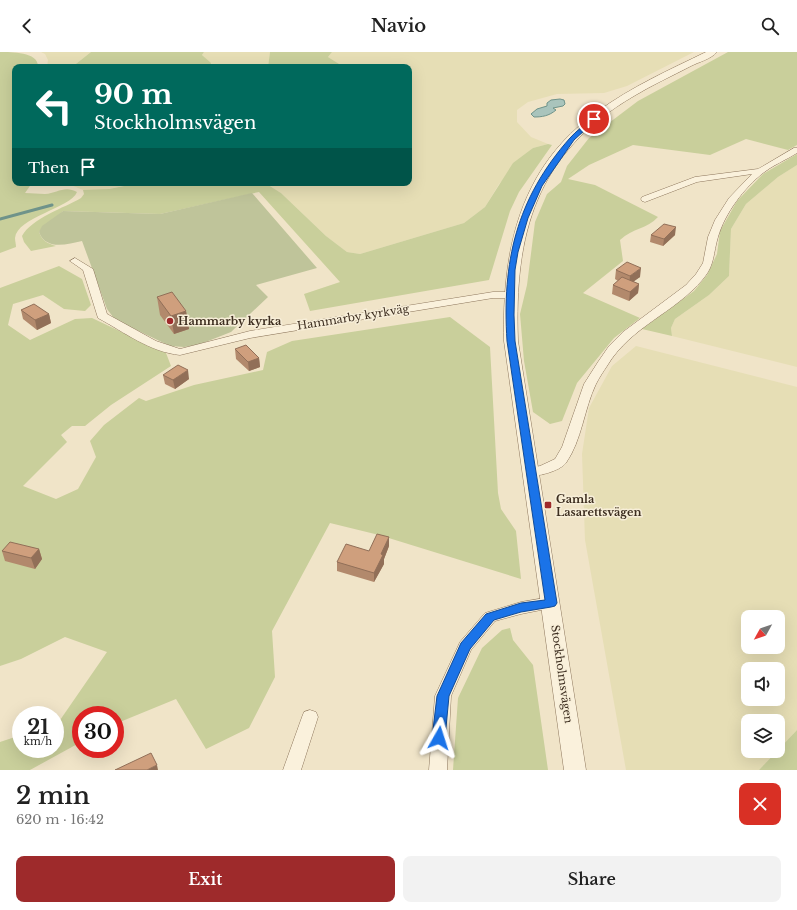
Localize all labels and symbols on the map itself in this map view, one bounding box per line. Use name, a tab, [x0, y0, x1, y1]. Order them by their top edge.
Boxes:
pin	[577, 102, 611, 136]
street label: Hammarby kyrkväg	[296, 301, 410, 333]
place label: Hammarby kyrka	[178, 314, 282, 328]
marker: Hammarby kyrka	[165, 316, 175, 326]
place label: Gamla Lasarettsvägen	[556, 492, 641, 519]
marker: Gamla Lasarettsvägen	[543, 500, 553, 510]
north arrow	[741, 610, 785, 654]
street label: Stockholmsvägen	[548, 624, 576, 725]
speed limit sign: 30	[72, 706, 124, 758]
position arrow	[418, 717, 460, 759]

